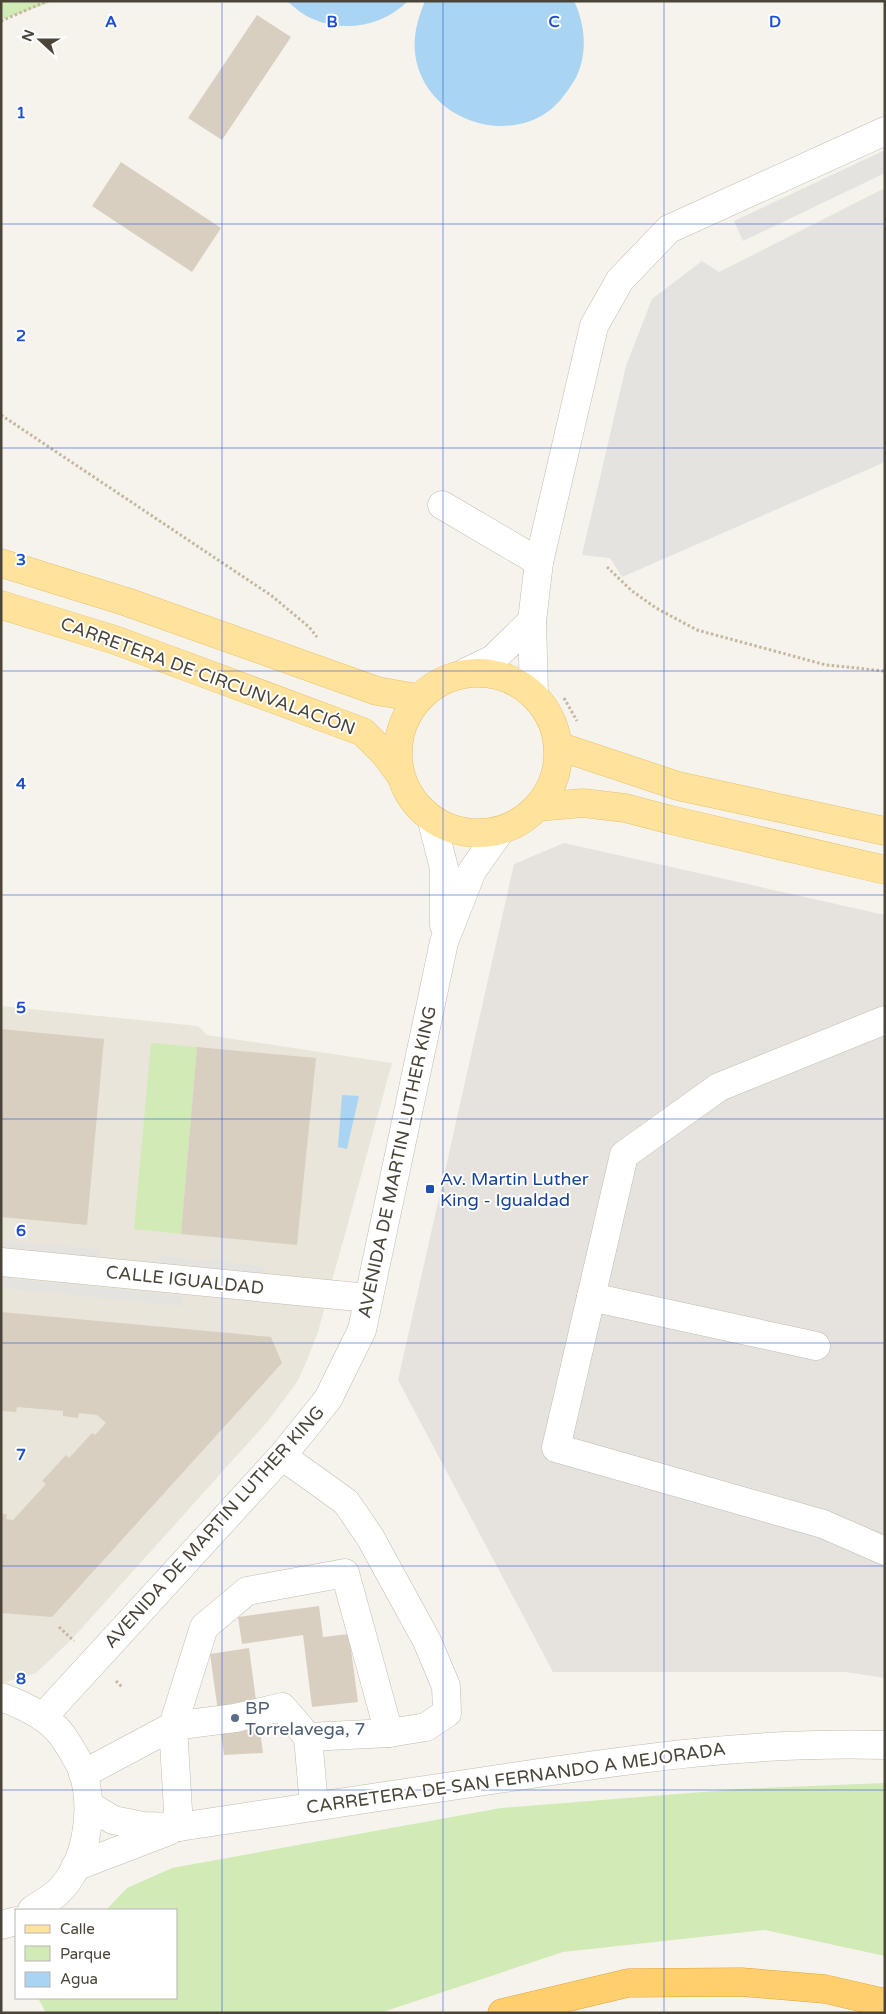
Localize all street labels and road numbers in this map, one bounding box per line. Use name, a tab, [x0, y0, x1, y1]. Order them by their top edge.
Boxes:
street label: CARRETERA DE CIRCUNVALACIÓN	[58, 612, 358, 740]
street label: AVENIDA DE MARTIN LUTHER KING	[353, 1004, 441, 1320]
street label: CALLE IGUALDAD	[105, 1261, 265, 1299]
street label: AVENIDA DE MARTIN LUTHER KING	[99, 1401, 329, 1653]
street label: CARRETERA DE SAN FERNANDO A MEJORADA	[305, 1738, 727, 1818]

